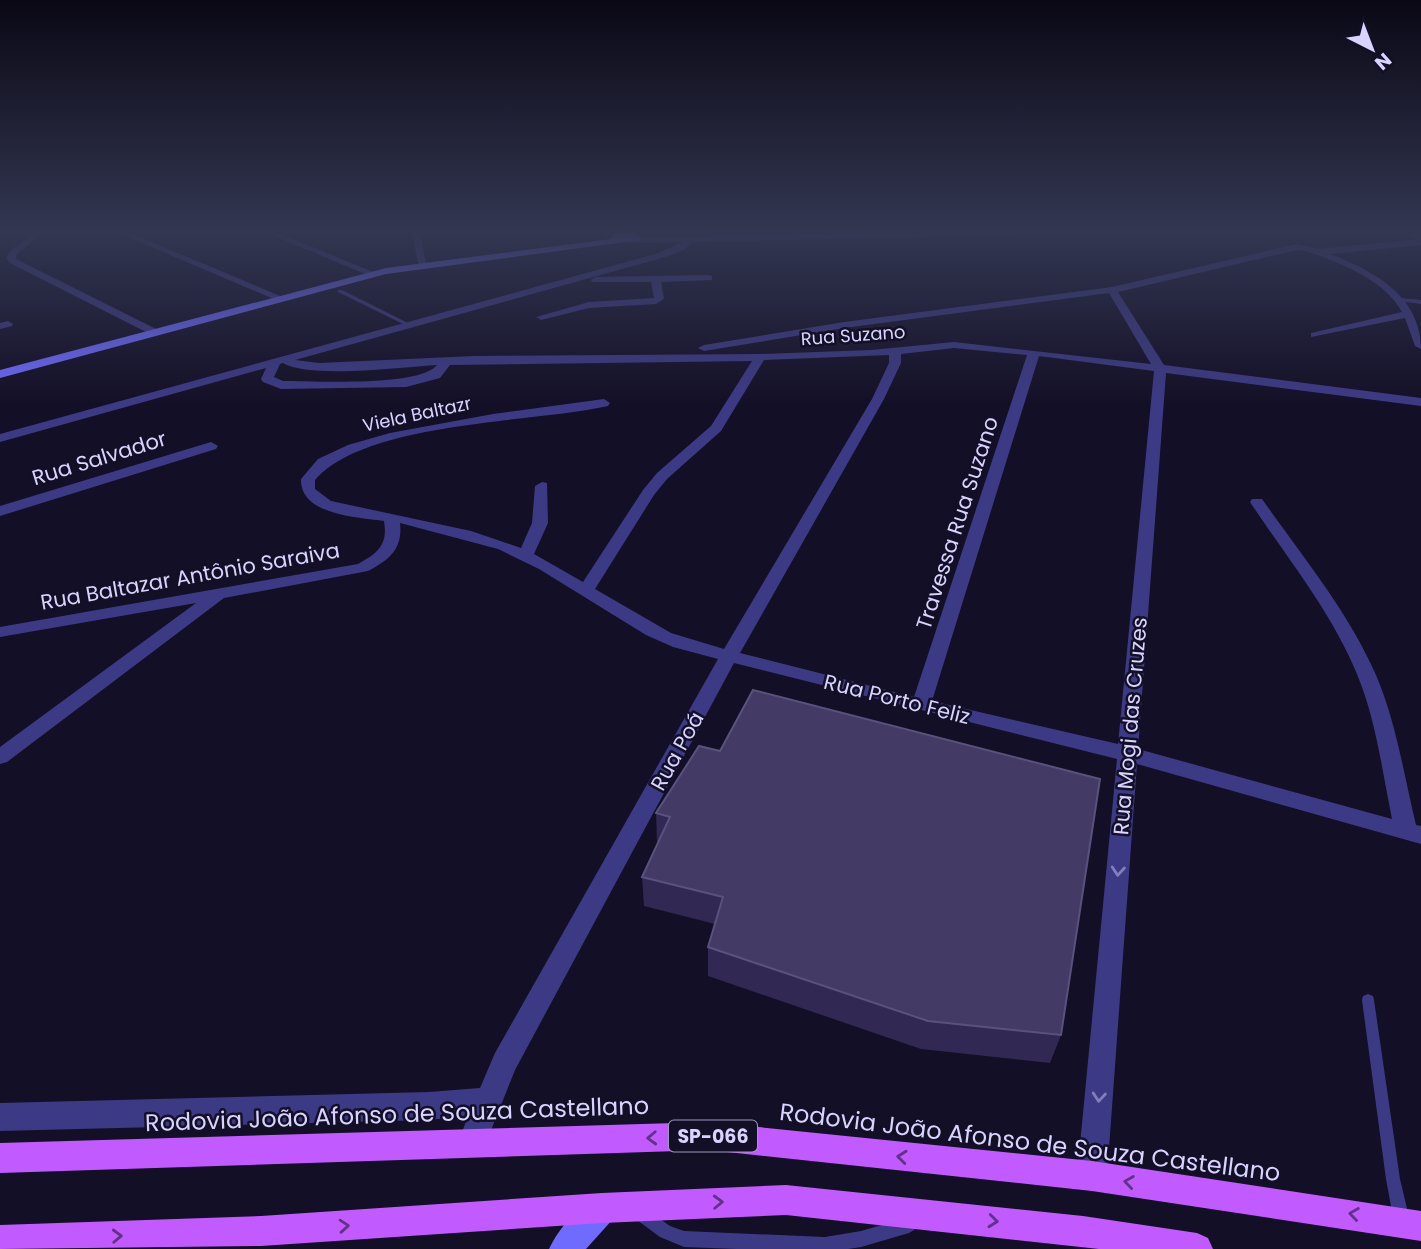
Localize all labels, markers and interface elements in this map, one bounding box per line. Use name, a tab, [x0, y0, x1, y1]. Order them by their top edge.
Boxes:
north arrow	[1337, 14, 1407, 84]
text: N	[1369, 46, 1397, 76]
street label: Rua Suzano	[800, 319, 906, 351]
street label: Viela Baltazr	[360, 390, 474, 438]
street label: Travessa Rua Suzano	[909, 413, 1005, 633]
street label: Rua Salvador	[28, 424, 170, 492]
street label: Rua Baltazar Antônio Saraiva	[38, 535, 342, 617]
street label: Rua Mogi das Cruzes	[1106, 616, 1154, 836]
street label: Rua Porto Feliz	[821, 667, 973, 731]
street label: Rua Poá	[644, 706, 710, 796]
one-way arrow	[1111, 865, 1126, 876]
street label: Rodovia João Afonso de Souza Castellano	[144, 1089, 650, 1139]
one-way arrow	[1092, 1092, 1107, 1103]
street label: Rodovia João Afonso de Souza Castellano	[778, 1095, 1282, 1189]
road number: SP-066	[669, 1120, 757, 1152]
one-way arrow	[646, 1130, 657, 1145]
one-way arrow	[897, 1150, 908, 1165]
one-way arrow	[1123, 1174, 1134, 1189]
one-way arrow	[713, 1195, 724, 1210]
one-way arrow	[1348, 1207, 1360, 1222]
one-way arrow	[988, 1213, 999, 1228]
one-way arrow	[339, 1219, 350, 1234]
one-way arrow	[112, 1228, 123, 1244]

